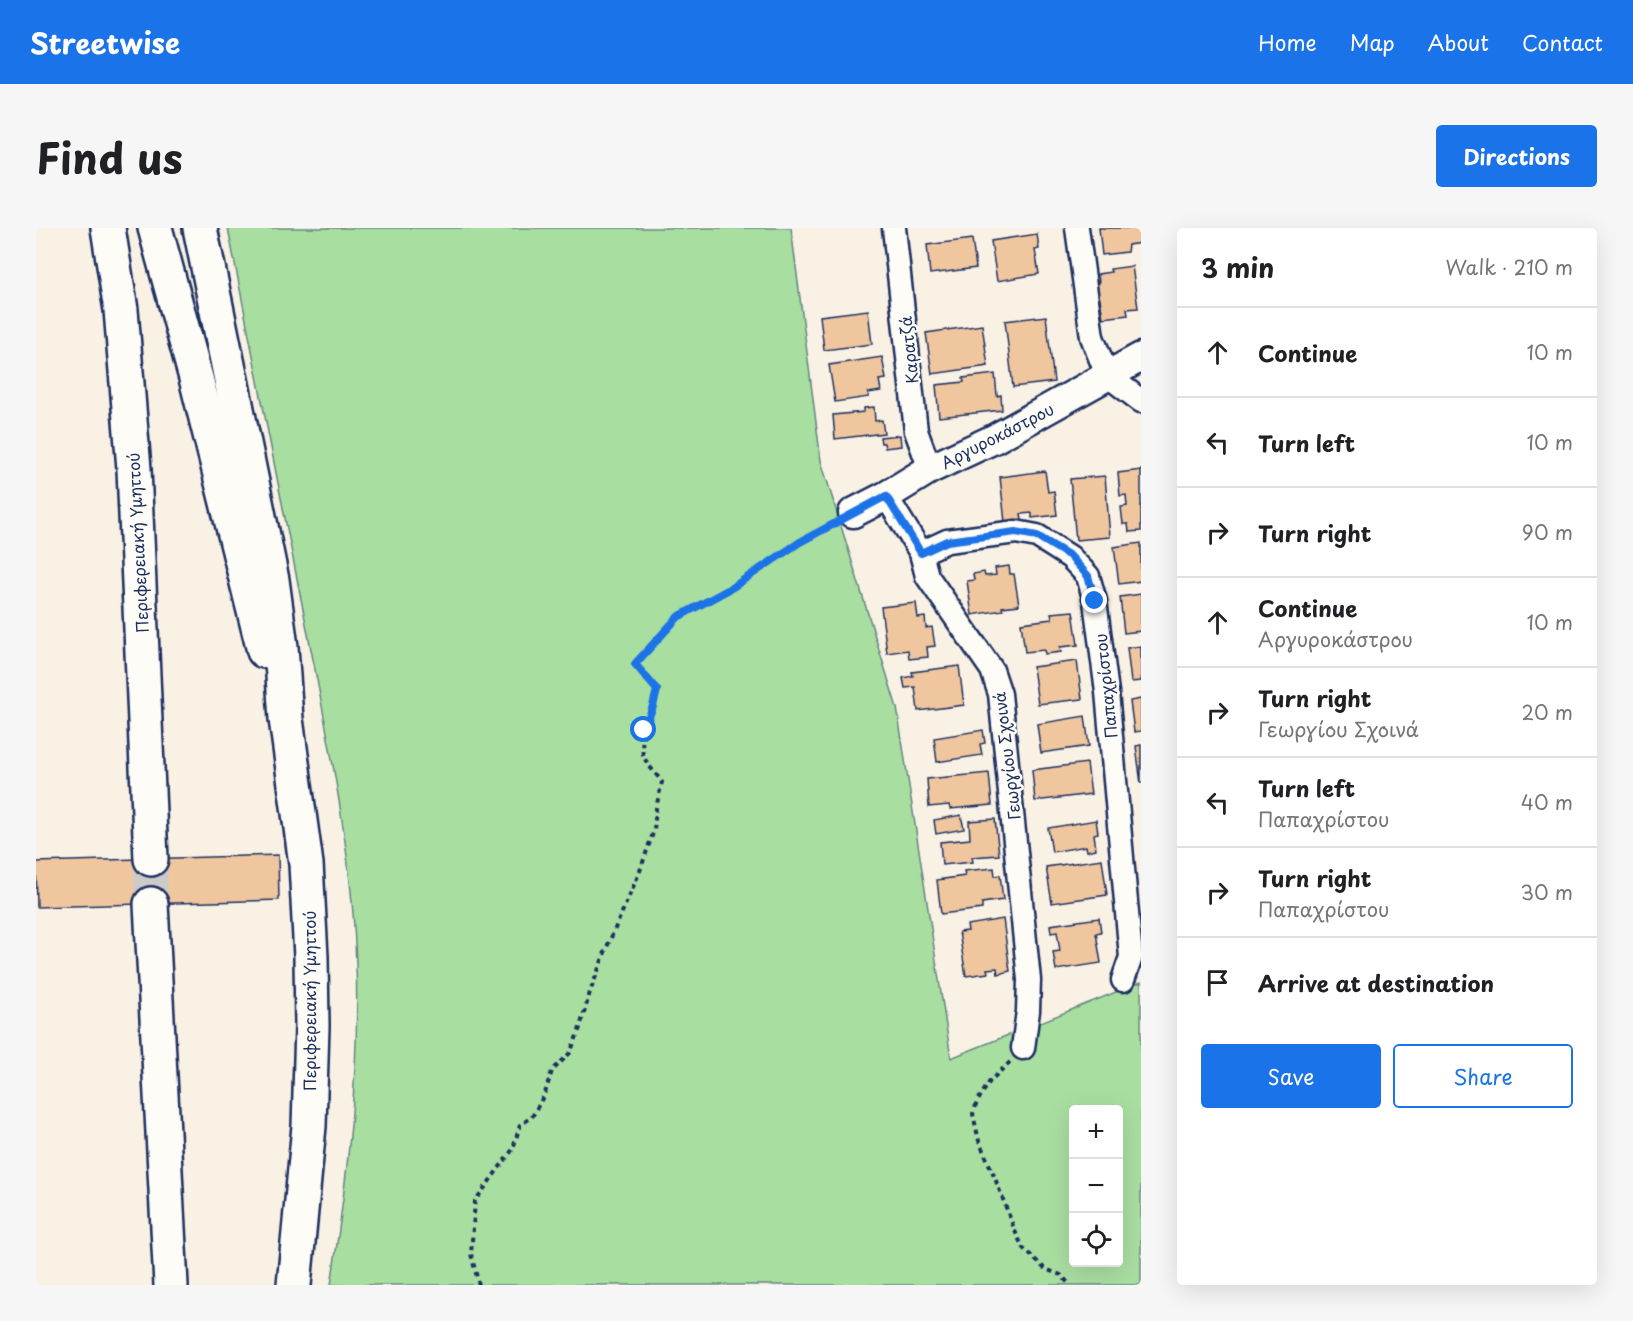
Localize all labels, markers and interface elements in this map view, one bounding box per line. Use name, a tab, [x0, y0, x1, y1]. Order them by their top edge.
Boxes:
text: Streetwise	[30, 21, 180, 64]
text: Home	[1258, 26, 1317, 58]
text: Map	[1350, 26, 1395, 58]
text: About	[1428, 26, 1489, 58]
text: Contact	[1522, 26, 1603, 58]
text: Find us	[36, 125, 183, 188]
button: Directions	[1436, 125, 1597, 187]
text: 3 min	[1201, 248, 1274, 287]
text: Walk · 210 m	[1446, 252, 1573, 282]
street label: Καρατζά	[892, 314, 923, 385]
icon: ahead	[1201, 336, 1234, 369]
text: Continue	[1258, 336, 1357, 369]
text: 10 m	[1526, 337, 1573, 367]
street label: Αργυροκάστρου	[936, 396, 1058, 474]
icon: left	[1201, 426, 1234, 459]
text: Turn left	[1258, 426, 1355, 459]
text: 10 m	[1526, 427, 1573, 457]
street label: Περιφερειακή Υμηττού	[120, 452, 154, 634]
icon: right	[1201, 516, 1234, 549]
text: Turn right	[1258, 516, 1371, 549]
text: 90 m	[1522, 517, 1573, 547]
route end	[1081, 587, 1107, 613]
text: Continue	[1258, 591, 1357, 624]
icon: ahead	[1201, 606, 1234, 639]
text: 10 m	[1526, 607, 1573, 637]
text: Αργυροκάστρου	[1258, 624, 1413, 654]
street label: Παπαχρίστου	[1088, 632, 1122, 740]
text: Turn right	[1258, 681, 1371, 714]
street label: Γεωργίου Σχοινά	[986, 690, 1026, 821]
icon: right	[1201, 696, 1234, 729]
text: 20 m	[1521, 697, 1573, 727]
text: Γεωργίου Σχοινά	[1258, 714, 1419, 744]
route start	[630, 716, 656, 742]
text: Turn left	[1258, 771, 1355, 804]
icon: left	[1201, 786, 1234, 819]
text: 40 m	[1521, 787, 1573, 817]
text: Παπαχρίστου	[1258, 804, 1389, 834]
text: Turn right	[1258, 861, 1371, 894]
icon: right	[1201, 876, 1234, 909]
text: 30 m	[1520, 877, 1573, 907]
text: Παπαχρίστου	[1258, 894, 1389, 924]
street label: Περιφερειακή Υμηττού	[297, 911, 321, 1091]
icon: arrive	[1201, 966, 1234, 999]
text: Arrive at destination	[1258, 966, 1494, 999]
button: Save	[1201, 1044, 1381, 1108]
button: Share	[1393, 1044, 1573, 1108]
map controls	[1069, 1105, 1123, 1267]
button: +	[1069, 1105, 1123, 1159]
button: −	[1069, 1159, 1123, 1213]
button: locate	[1069, 1213, 1123, 1267]

